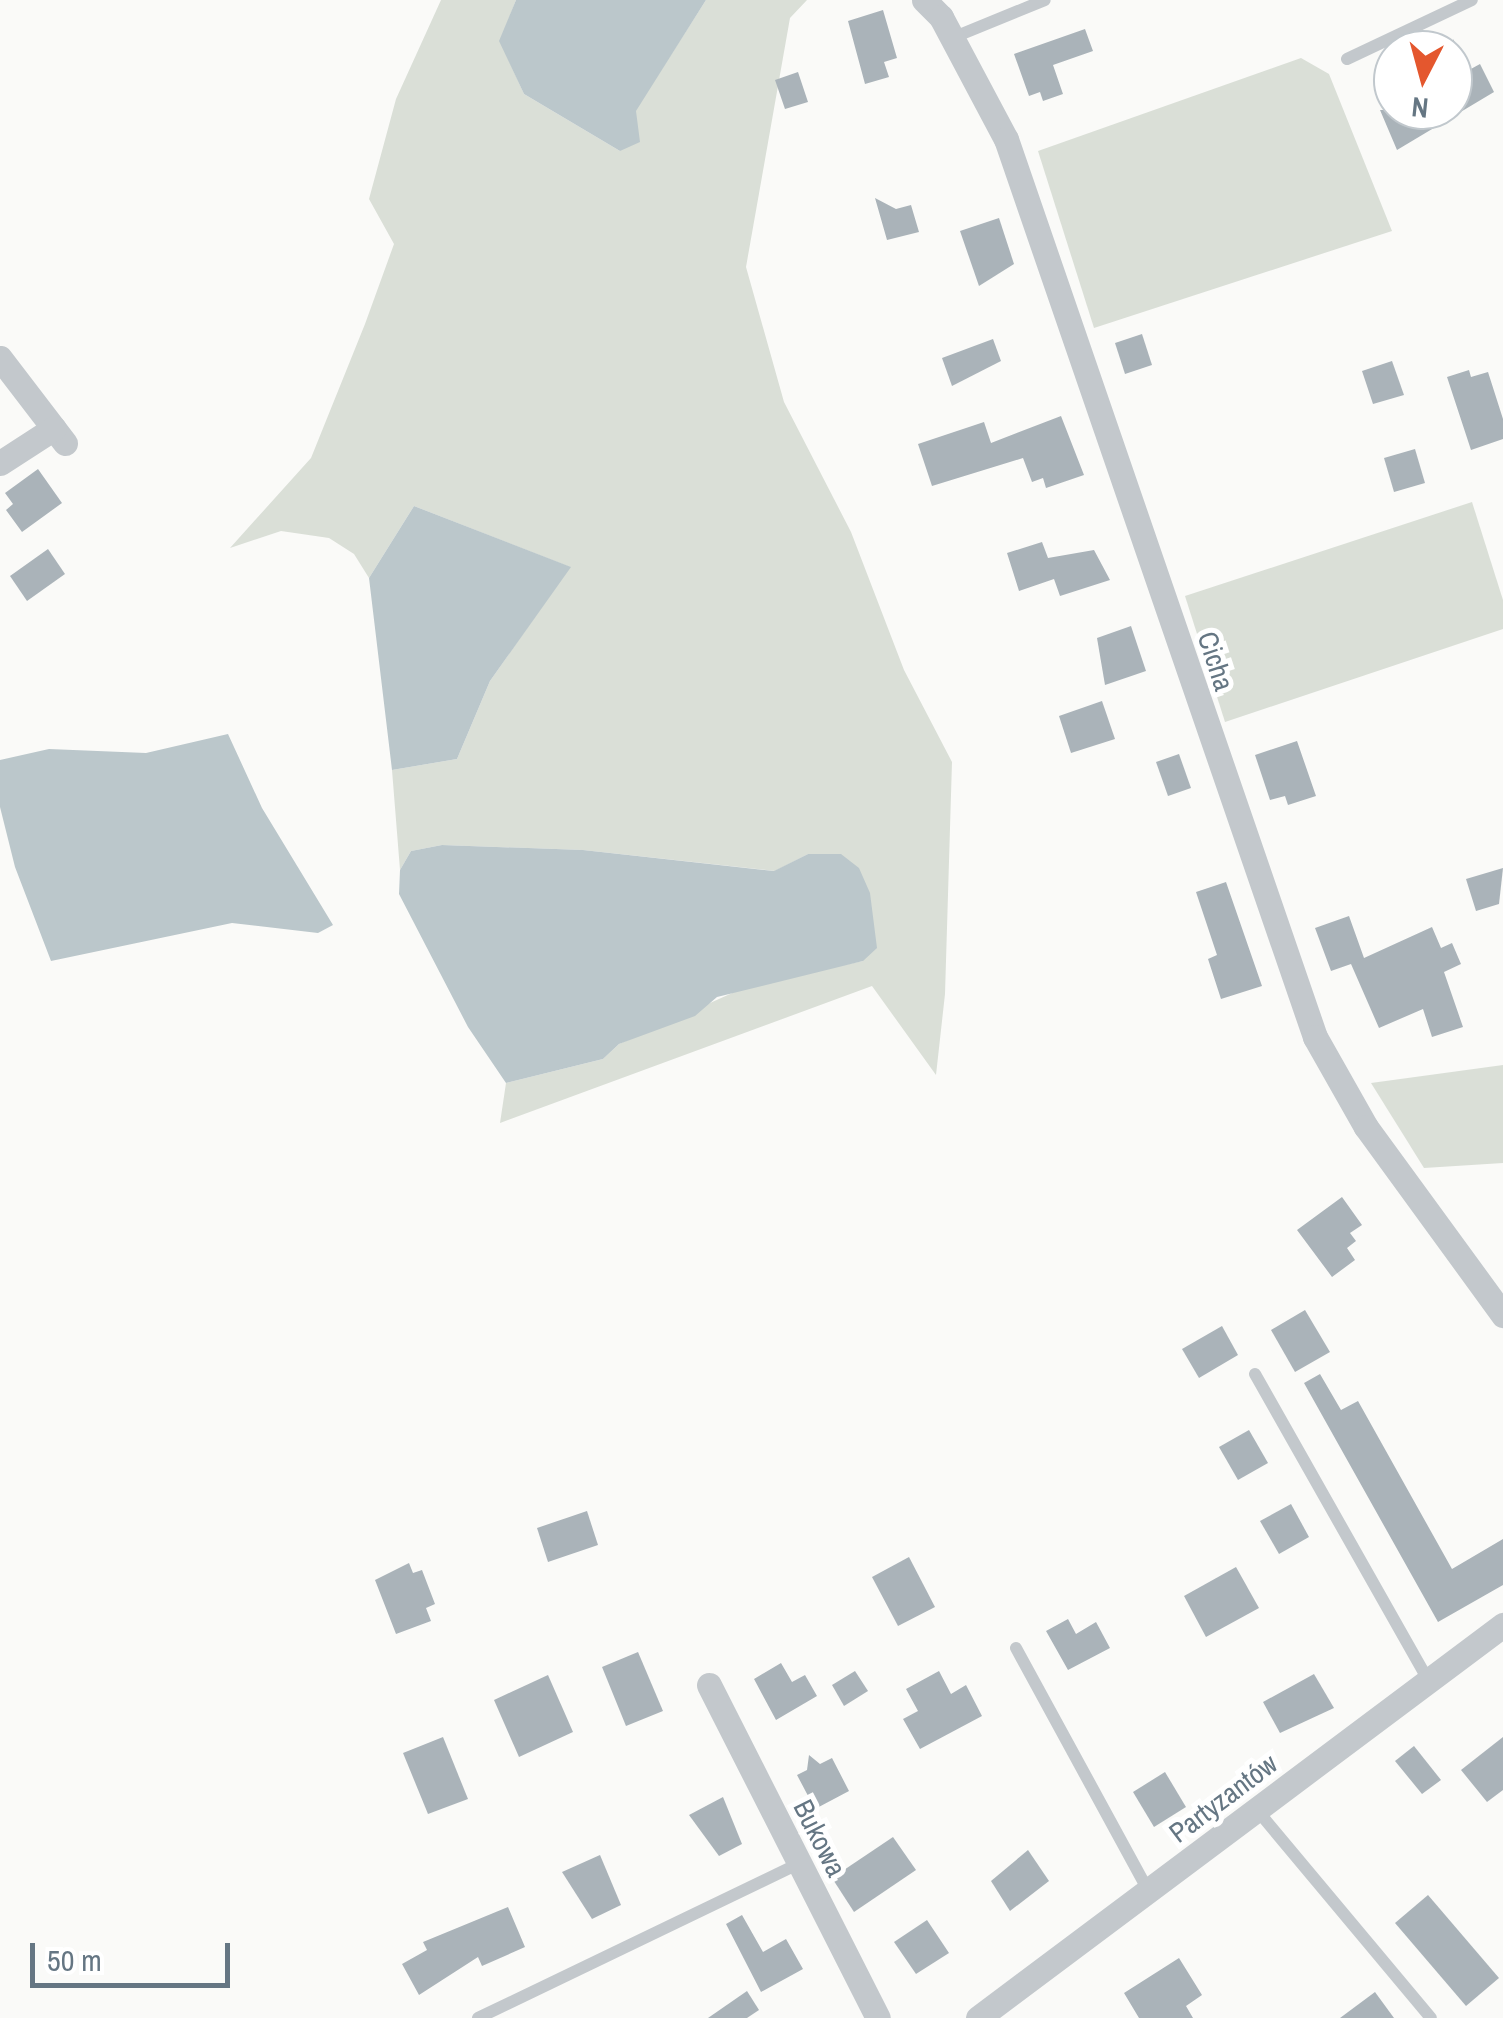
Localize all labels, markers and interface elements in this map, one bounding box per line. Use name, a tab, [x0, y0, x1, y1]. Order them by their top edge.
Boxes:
north arrow	[1373, 30, 1473, 130]
text: N	[1410, 88, 1430, 128]
street label: Cicha	[1191, 627, 1241, 695]
street label: Partyzantów	[1162, 1747, 1284, 1849]
street label: Bukowa	[786, 1794, 854, 1882]
scale bar	[35, 1923, 235, 1985]
text: 50 m	[47, 1940, 102, 1980]

